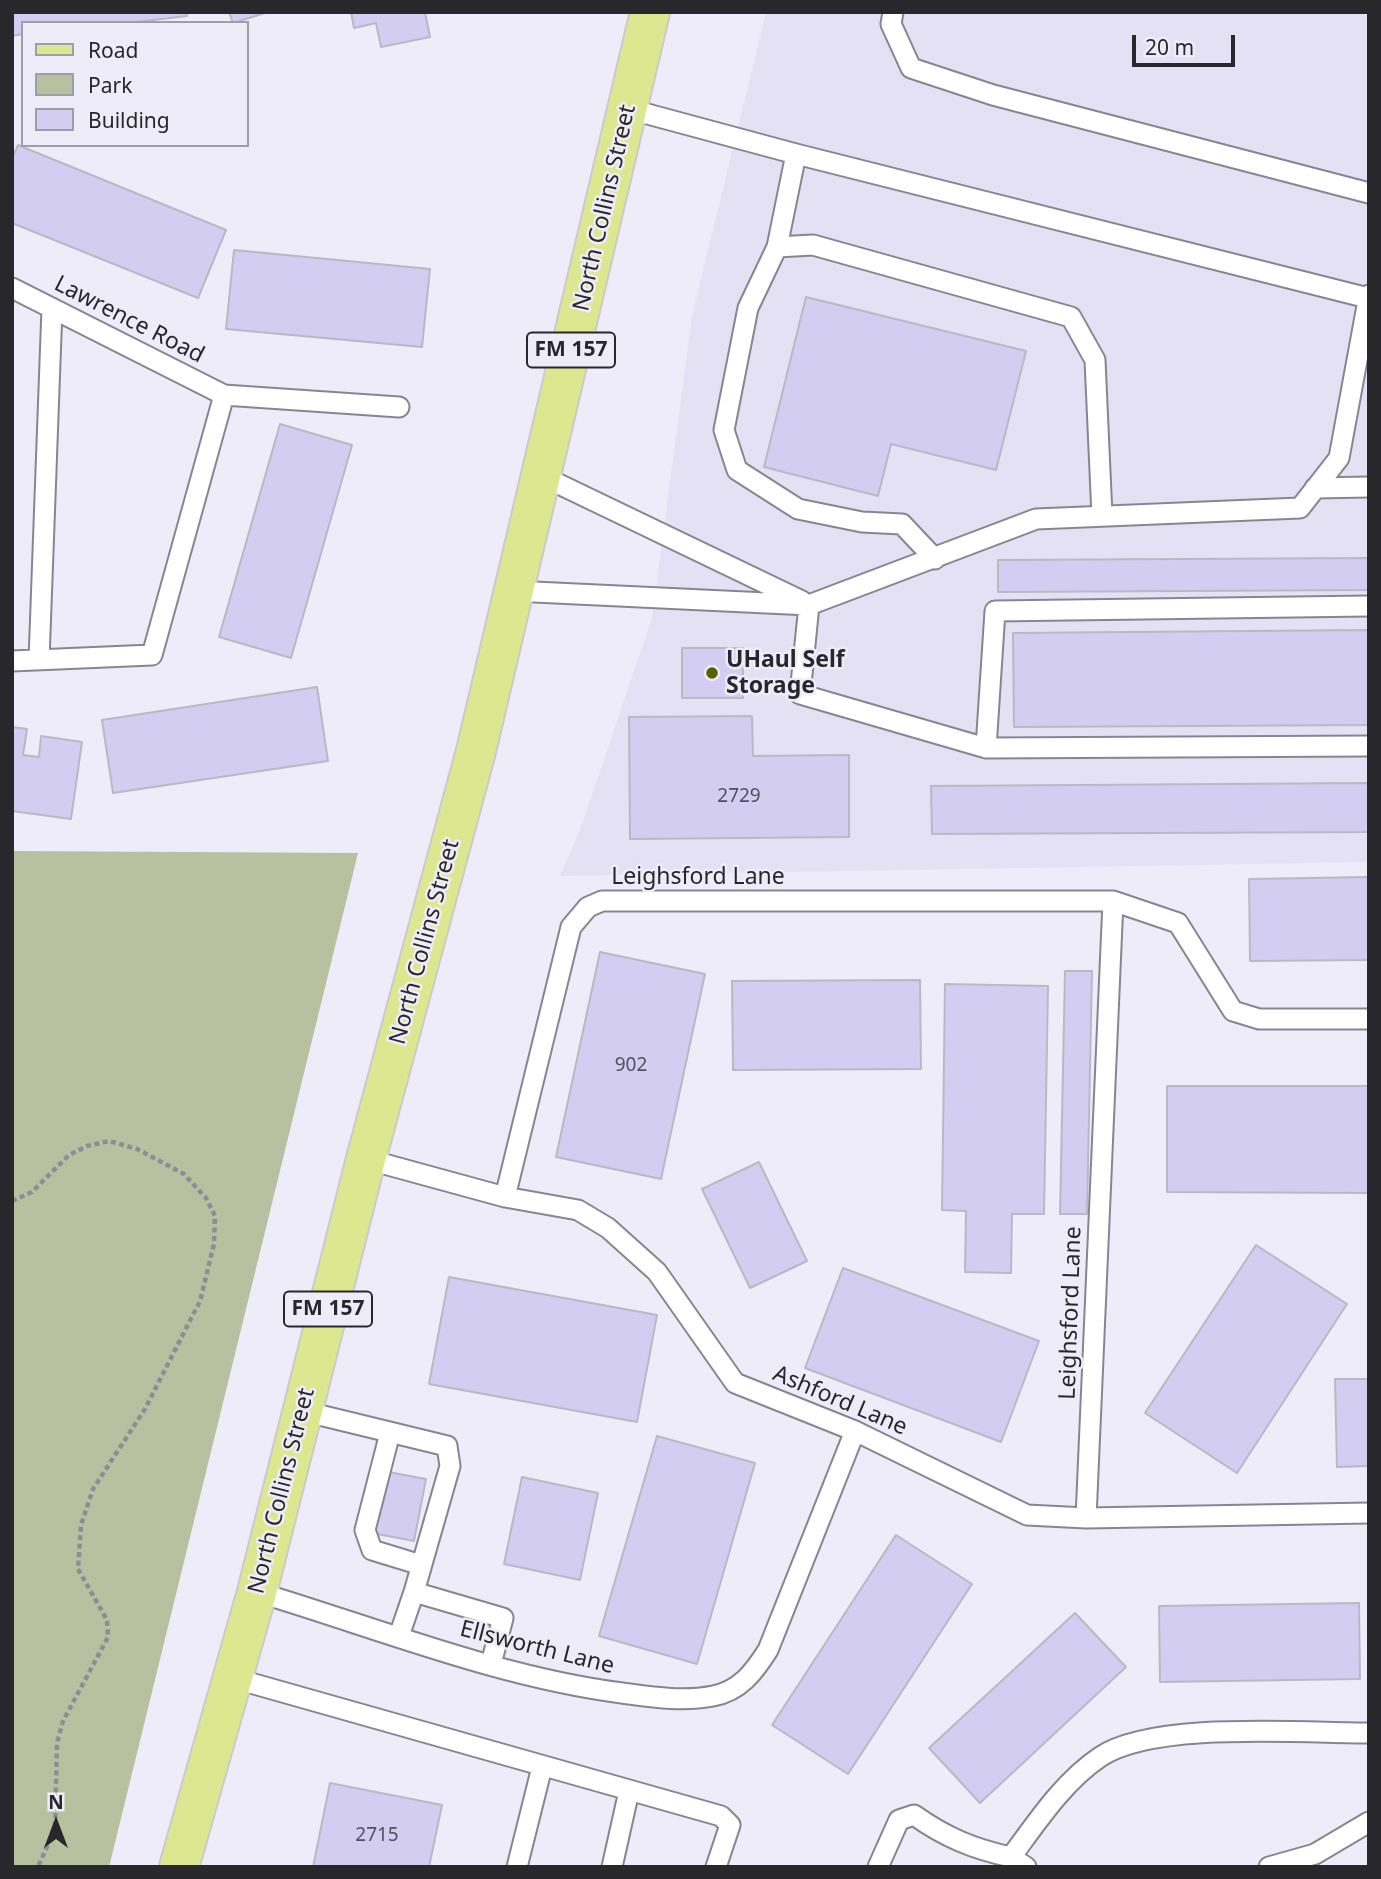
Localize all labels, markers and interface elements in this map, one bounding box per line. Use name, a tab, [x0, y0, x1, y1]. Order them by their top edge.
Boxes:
legend	[21, 21, 248, 147]
scale bar	[1136, 21, 1239, 65]
text: 20 m	[1145, 33, 1194, 61]
text: Road	[88, 36, 138, 64]
text: Park	[88, 71, 132, 99]
street label: North Collins Street	[568, 102, 642, 314]
text: Building	[88, 106, 170, 134]
street label: Lawrence Road	[49, 270, 209, 370]
road number: FM 157	[527, 332, 615, 368]
place label: UHaul Self Storage	[726, 646, 845, 700]
marker: UHaul Self Storage	[704, 665, 720, 681]
house number: 2729	[717, 786, 761, 808]
street label: North Collins Street	[384, 836, 466, 1048]
street label: Leighsford Lane	[611, 863, 785, 891]
house number: 902	[615, 1055, 647, 1077]
street label: Leighsford Lane	[1054, 1226, 1088, 1400]
road number: FM 157	[284, 1292, 372, 1326]
street label: Ashford Lane	[769, 1360, 911, 1442]
street label: North Collins Street	[243, 1385, 321, 1597]
street label: Ellsworth Lane	[457, 1616, 617, 1680]
north arrow	[21, 1788, 91, 1858]
text: N	[48, 1789, 64, 1815]
house number: 2715	[355, 1825, 399, 1847]

